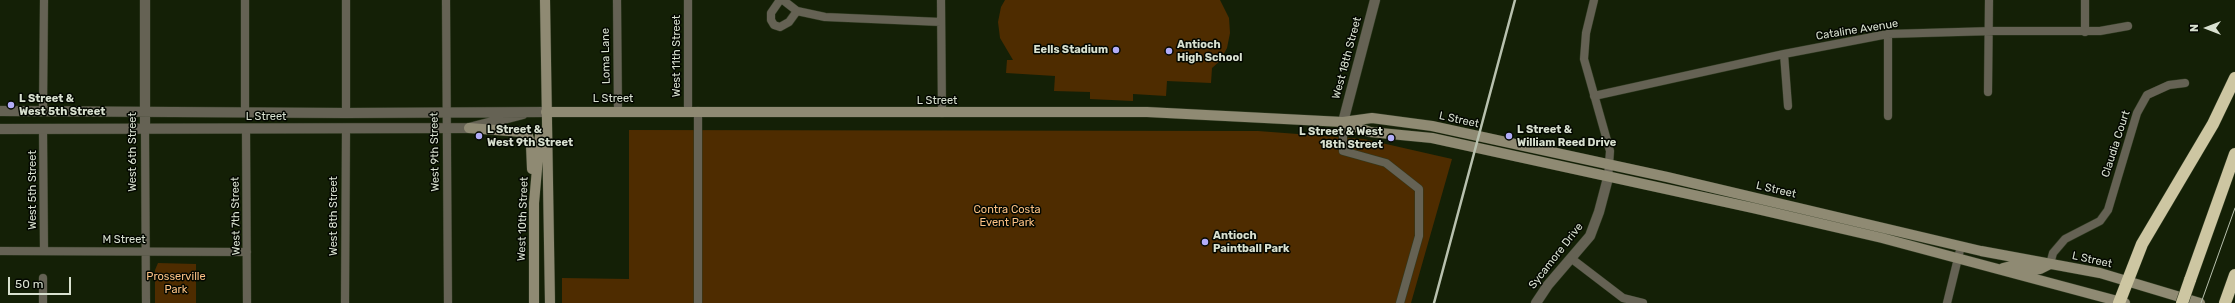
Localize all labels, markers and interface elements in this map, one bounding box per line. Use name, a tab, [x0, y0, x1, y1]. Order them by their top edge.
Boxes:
north arrow	[2187, 8, 2227, 48]
street label: West 11th Street	[670, 15, 684, 97]
street label: West 18th Street	[1330, 15, 1364, 101]
street label: Cataline Avenue	[1815, 17, 1899, 43]
text: N	[2188, 24, 2201, 32]
street label: Loma Lane	[599, 28, 613, 84]
place label: Antioch High School	[1177, 38, 1242, 64]
place label: Eells Stadium	[1034, 43, 1108, 57]
marker: Eells Stadium	[1111, 45, 1121, 55]
marker: Antioch High School	[1164, 46, 1174, 56]
place label: L Street & West 5th Street	[19, 92, 105, 118]
street label: L Street	[593, 92, 633, 106]
street label: L Street	[917, 94, 957, 108]
marker: L Street & West 5th Street	[6, 100, 16, 110]
street label: L Street	[1438, 109, 1480, 131]
street label: Claudia Court	[2099, 109, 2133, 179]
street label: L Street	[246, 110, 286, 124]
street label: West 6th Street	[126, 112, 140, 192]
street label: West 9th Street	[428, 112, 442, 192]
place label: L Street & West 9th Street	[487, 123, 573, 149]
place label: L Street & William Reed Drive	[1517, 123, 1616, 149]
place label: L Street & West 18th Street	[1299, 125, 1383, 151]
marker: L Street & West 9th Street	[474, 131, 484, 141]
marker: L Street & William Reed Drive	[1504, 131, 1514, 141]
marker: L Street & West 18th Street	[1386, 133, 1396, 143]
street label: West 5th Street	[26, 150, 40, 230]
street label: West 8th Street	[327, 176, 341, 256]
street label: West 7th Street	[229, 177, 243, 255]
street label: West 10th Street	[515, 177, 531, 261]
street label: L Street	[1755, 179, 1797, 201]
park label: Contra Costa Event Park	[974, 203, 1040, 229]
street label: Sycamore Drive	[1526, 220, 1586, 292]
place label: Antioch Paintball Park	[1213, 229, 1289, 255]
street label: M Street	[102, 233, 146, 247]
marker: Antioch Paintball Park	[1200, 237, 1210, 247]
street label: L Street	[2071, 249, 2113, 271]
scale bar	[10, 269, 73, 295]
park label: Prosserville Park	[146, 270, 206, 296]
text: 50 m	[15, 277, 43, 291]

